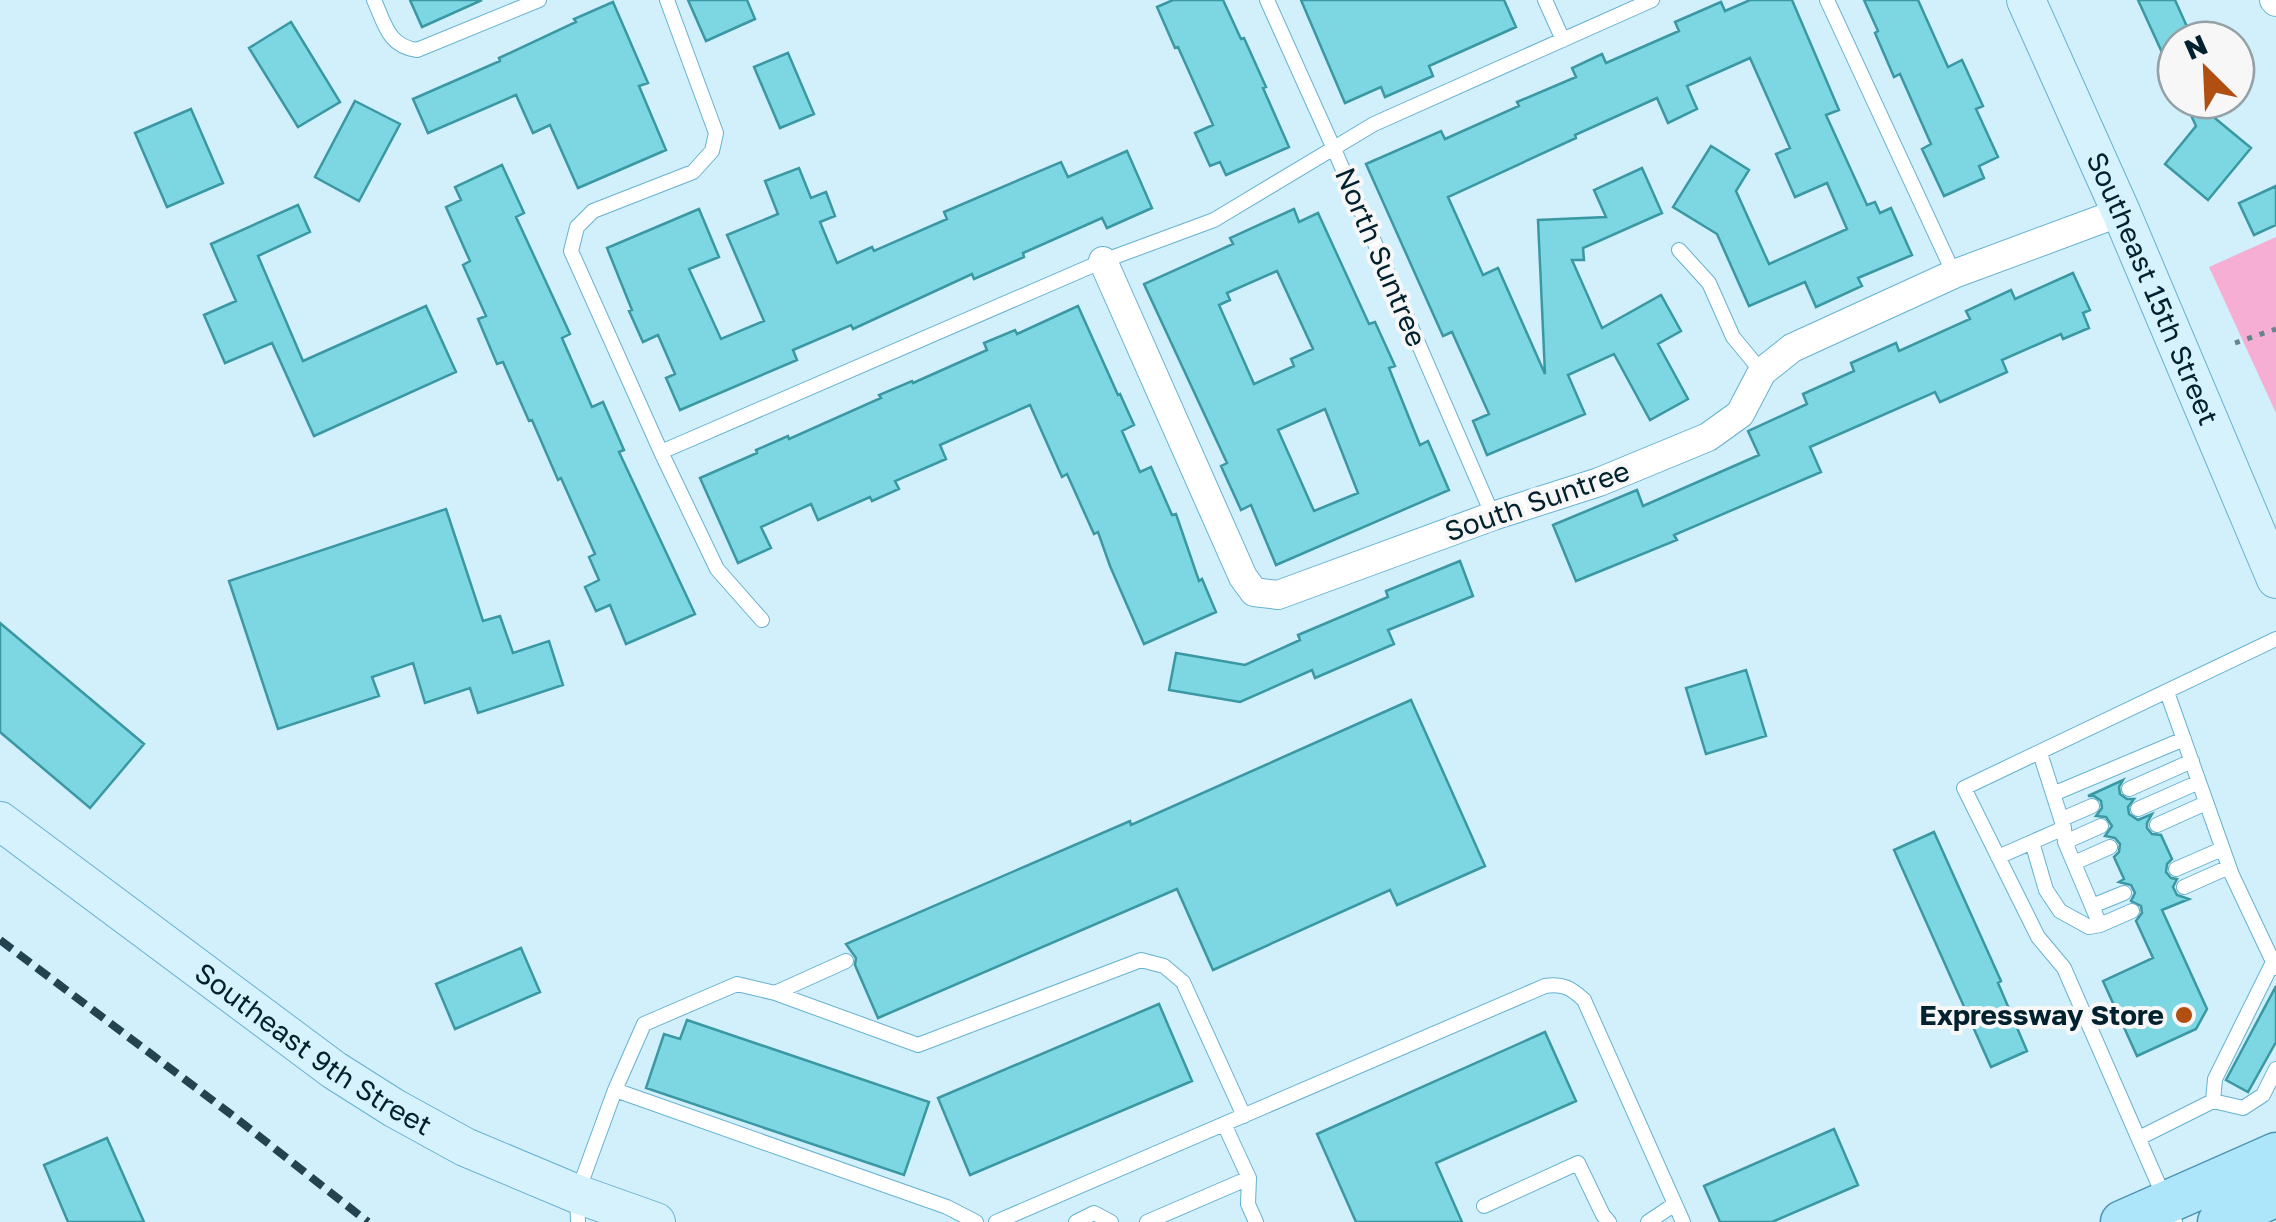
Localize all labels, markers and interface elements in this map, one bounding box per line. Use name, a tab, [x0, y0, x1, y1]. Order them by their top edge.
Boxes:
north arrow	[2156, 20, 2256, 120]
text: N	[2179, 27, 2212, 66]
street label: Southeast 15th Street	[2080, 147, 2226, 430]
street label: North Suntree	[1329, 162, 1434, 351]
street label: South Suntree	[1440, 453, 1634, 548]
street label: Southeast 9th Street	[189, 955, 438, 1142]
place label: Expressway Store	[1919, 998, 2164, 1031]
marker: Expressway Store	[2173, 1004, 2195, 1026]

